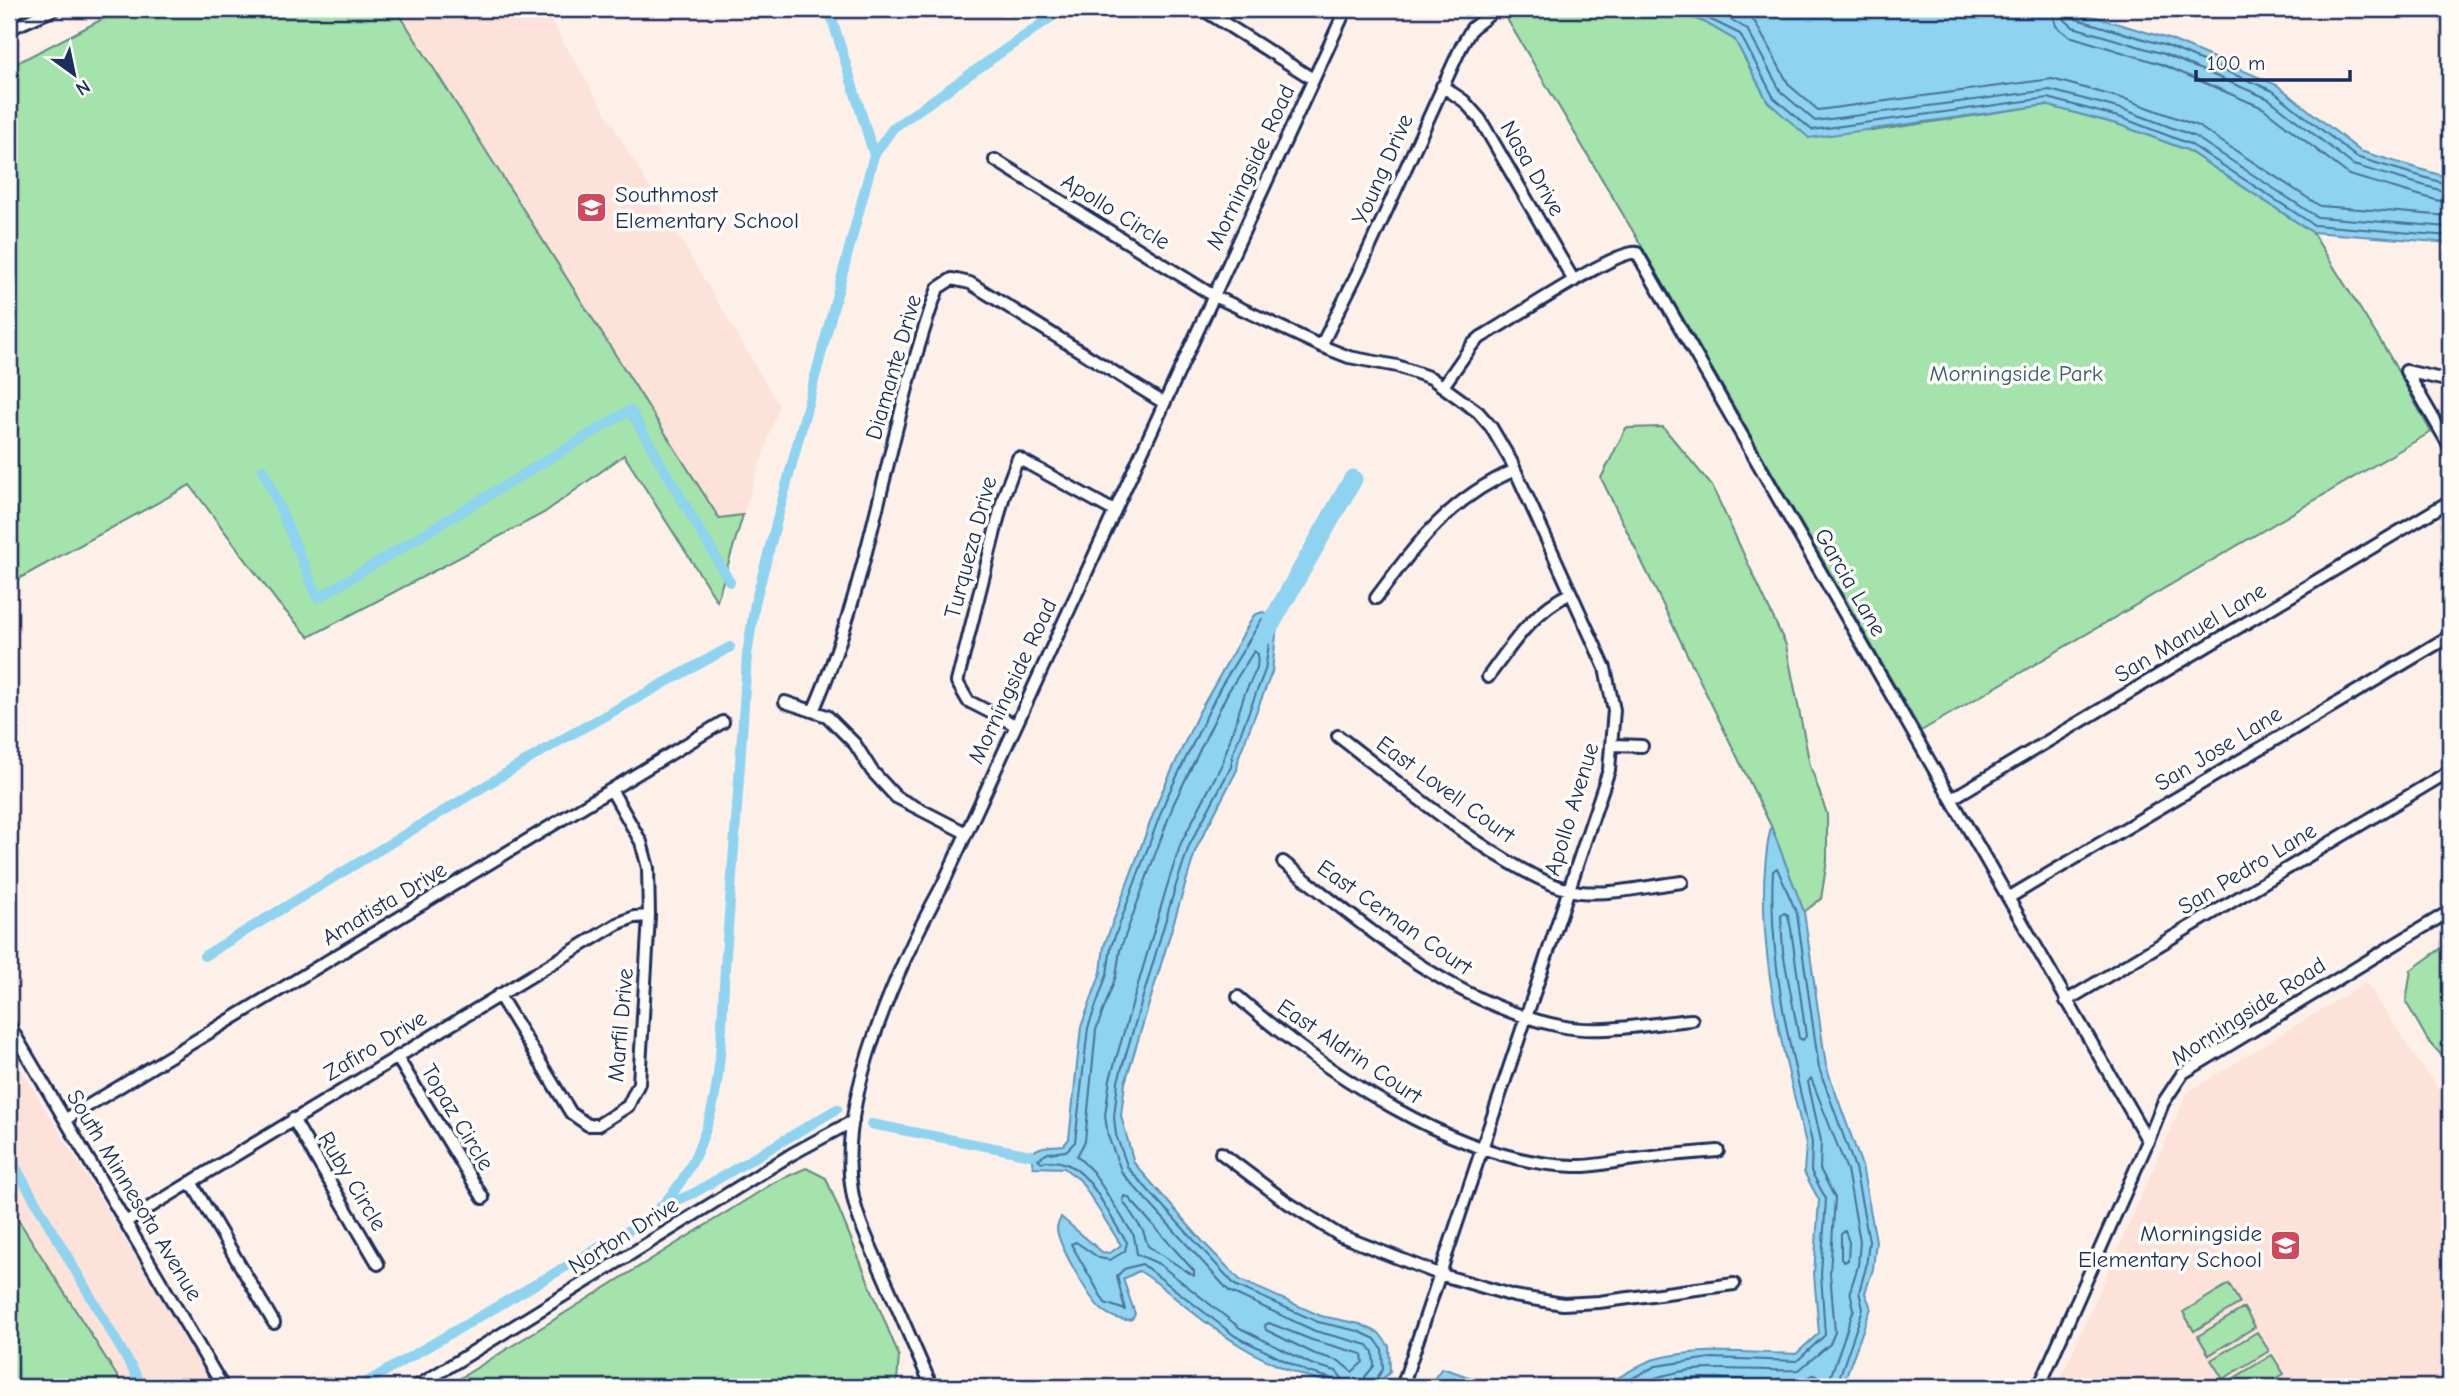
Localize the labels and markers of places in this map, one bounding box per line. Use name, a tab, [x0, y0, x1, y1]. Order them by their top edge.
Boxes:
place label: Southmost Elementary School	[615, 181, 799, 234]
school or university icon: Southmost Elementary School	[575, 190, 609, 224]
place label: Morningside Elementary School	[2078, 1220, 2262, 1273]
school or university icon: Morningside Elementary School	[2268, 1229, 2302, 1263]

